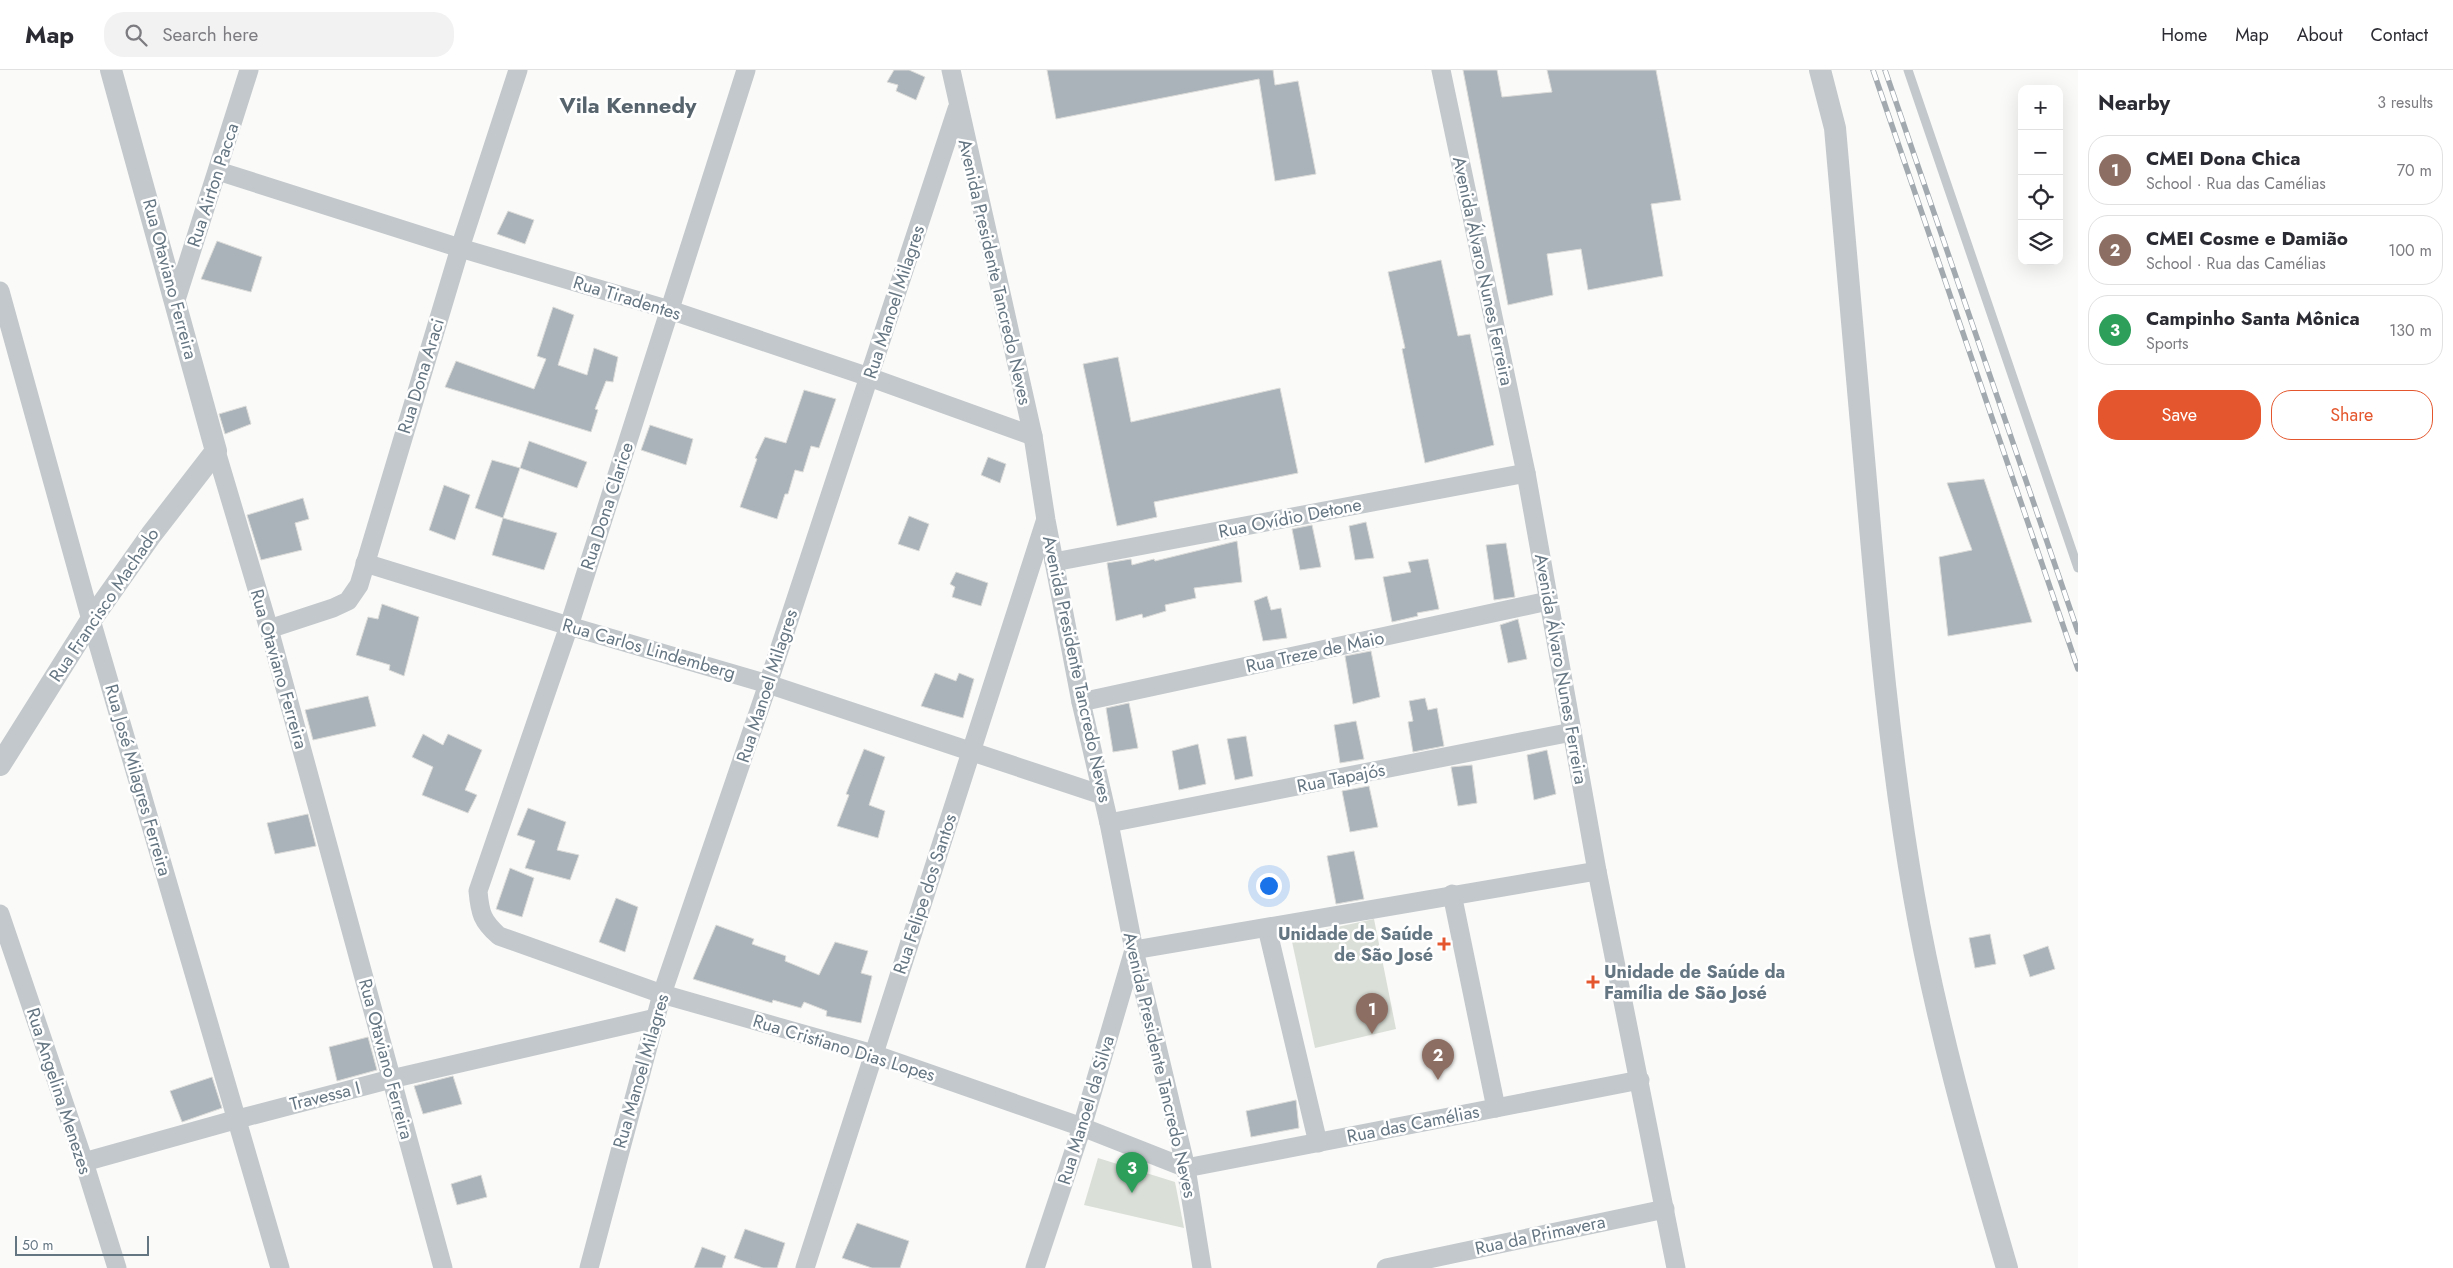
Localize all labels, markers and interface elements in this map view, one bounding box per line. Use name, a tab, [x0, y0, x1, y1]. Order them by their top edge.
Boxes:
search box	[104, 12, 454, 57]
text: Map	[25, 17, 74, 52]
icon: search	[122, 21, 150, 49]
text: Search here	[162, 21, 258, 48]
text: Home	[2161, 22, 2207, 48]
text: Map	[2235, 22, 2269, 48]
text: About	[2297, 22, 2342, 48]
text: Contact	[2370, 22, 2428, 48]
map controls	[2018, 85, 2063, 265]
button: +	[2018, 85, 2063, 130]
text: Nearby	[2098, 88, 2170, 118]
district label: Vila Kennedy	[559, 89, 697, 121]
text: 3 results	[2377, 91, 2433, 114]
street label: Rua Airton Pacca	[181, 120, 245, 250]
button: −	[2018, 130, 2063, 175]
street label: Avenida Presidente Tancredo Neves	[952, 137, 1038, 407]
text: CMEI Dona Chica	[2146, 145, 2301, 172]
street label: Avenida Álvaro Nunes Ferreira	[1446, 154, 1520, 388]
text: 1	[2111, 159, 2119, 182]
text: 70 m	[2397, 159, 2432, 182]
text: School · Rua das Camélias	[2146, 172, 2326, 195]
button: locate	[2018, 175, 2063, 220]
street label: Rua Otaviano Ferreira	[136, 196, 204, 362]
button: layers	[2018, 220, 2063, 265]
street label: Rua Manoel Milagres	[857, 222, 931, 382]
text: CMEI Cosme e Damião	[2146, 225, 2348, 252]
text: 2	[2110, 239, 2120, 262]
text: 100 m	[2388, 239, 2432, 262]
text: School · Rua das Camélias	[2146, 252, 2326, 275]
street label: Rua Tiradentes	[570, 269, 684, 327]
text: Campinho Santa Mônica	[2146, 305, 2360, 332]
street label: Rua Dona Araci	[391, 315, 451, 437]
text: 3	[2110, 319, 2120, 342]
text: 130 m	[2389, 319, 2432, 342]
text: Sports	[2146, 332, 2188, 355]
button: Save	[2098, 390, 2261, 440]
button: Share	[2271, 390, 2433, 440]
street label: Rua Dona Clarice	[574, 439, 640, 573]
street label: Rua Ovídio Detone	[1216, 491, 1364, 545]
street label: Rua Francisco Machado	[43, 523, 165, 687]
street label: Avenida Presidente Tancredo Neves	[1036, 533, 1118, 805]
street label: Avenida Álvaro Nunes Ferreira	[1528, 552, 1594, 786]
street label: Rua Otaviano Ferreira	[244, 586, 314, 752]
street label: Rua Manoel Milagres	[730, 606, 804, 766]
street label: Rua Carlos Lindemberg	[559, 612, 739, 686]
street label: Rua Treze de Maio	[1243, 625, 1387, 679]
street label: Rua José Milagres Ferreira	[98, 681, 178, 879]
street label: Rua Tapajós	[1295, 757, 1387, 799]
street label: Rua Felipe dos Santos	[887, 810, 963, 978]
your location	[1256, 873, 1282, 899]
place label: Unidade de Saúde de São José	[1278, 921, 1433, 968]
street label: Avenida Presidente Tancredo Neves	[1117, 930, 1203, 1200]
marker: Unidade de Saúde de São José	[1437, 937, 1451, 951]
place label: Unidade de Saúde da Família de São José	[1604, 959, 1785, 1006]
marker: Unidade de Saúde da Família de São José	[1586, 975, 1600, 989]
street label: Rua Otaviano Ferreira	[352, 976, 420, 1142]
street label: Rua Manoel Milagres	[606, 991, 676, 1151]
pin: 1	[1356, 993, 1388, 1034]
street label: Rua Angelina Menezes	[20, 1004, 98, 1178]
street label: Rua Cristiano Dias Lopes	[750, 1008, 938, 1088]
street label: Rua Manoel da Silva	[1051, 1032, 1121, 1188]
pin: 2	[1422, 1039, 1454, 1080]
street label: Travessa I	[287, 1075, 363, 1117]
street label: Rua das Camélias	[1345, 1098, 1481, 1150]
pin: 3	[1116, 1152, 1148, 1193]
street label: Rua da Primavera	[1472, 1208, 1608, 1262]
scale bar	[15, 1233, 149, 1256]
text: 50 m	[22, 1235, 53, 1255]

